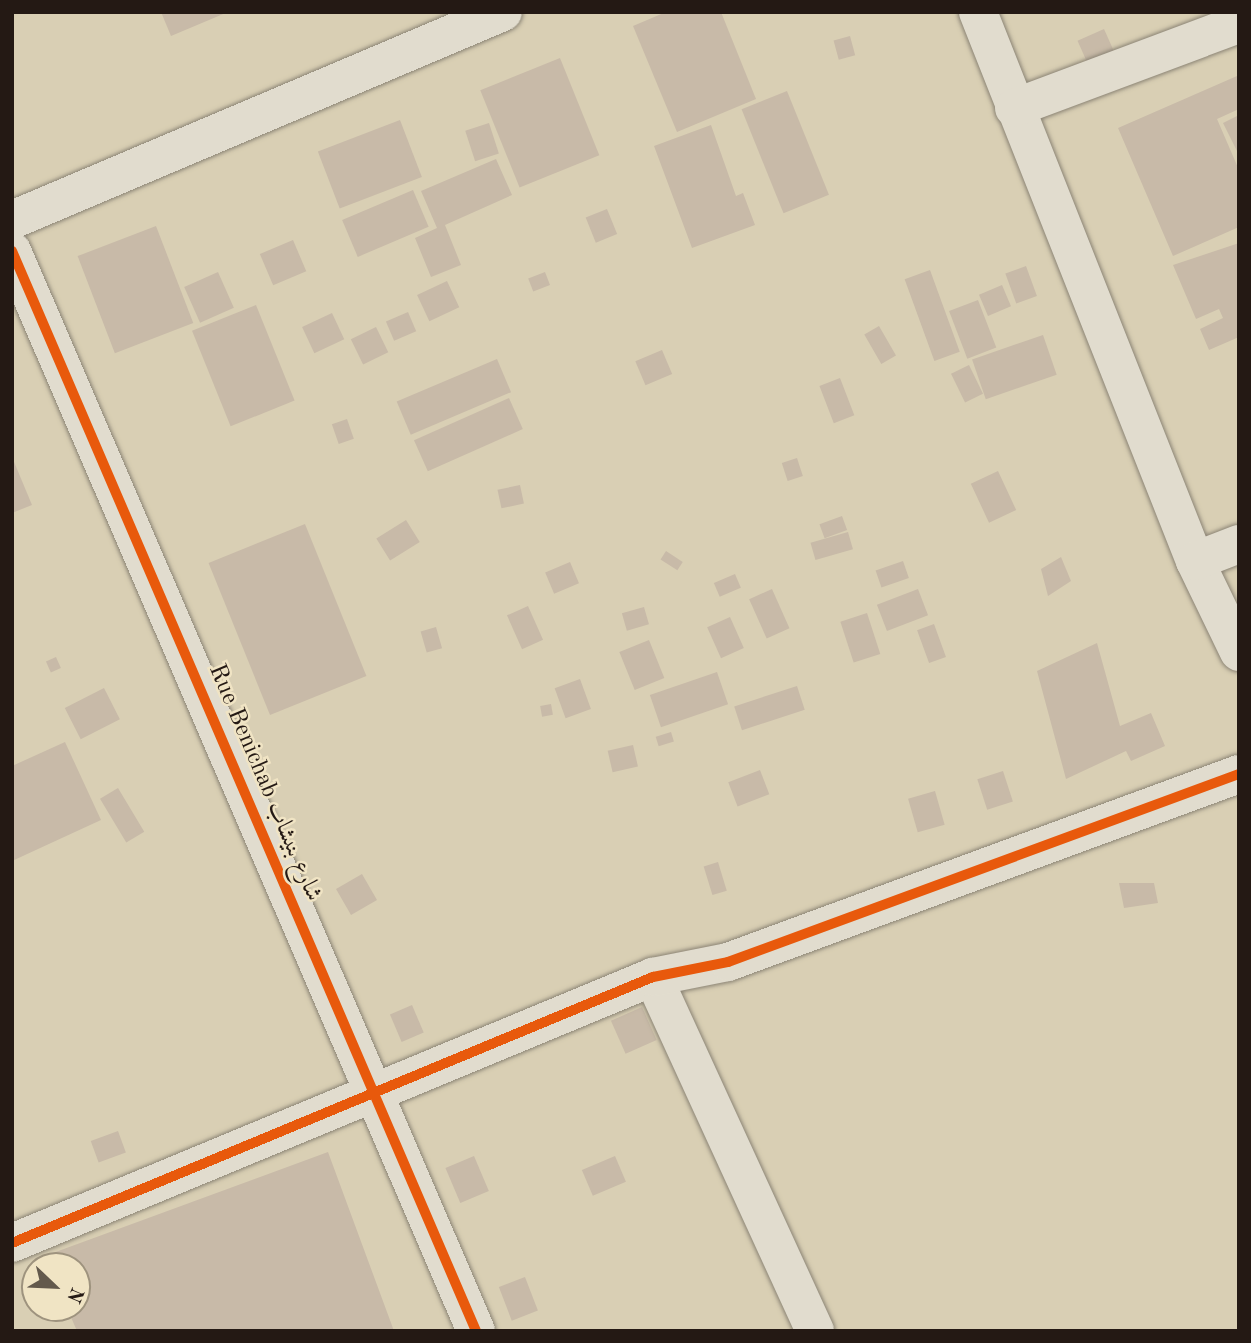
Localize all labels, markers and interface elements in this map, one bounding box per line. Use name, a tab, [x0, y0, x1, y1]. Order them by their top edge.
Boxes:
street label: Rue Benichab شارع بنيشاب	[201, 660, 327, 906]
north arrow	[21, 1252, 91, 1322]
text: N	[62, 1284, 86, 1305]

